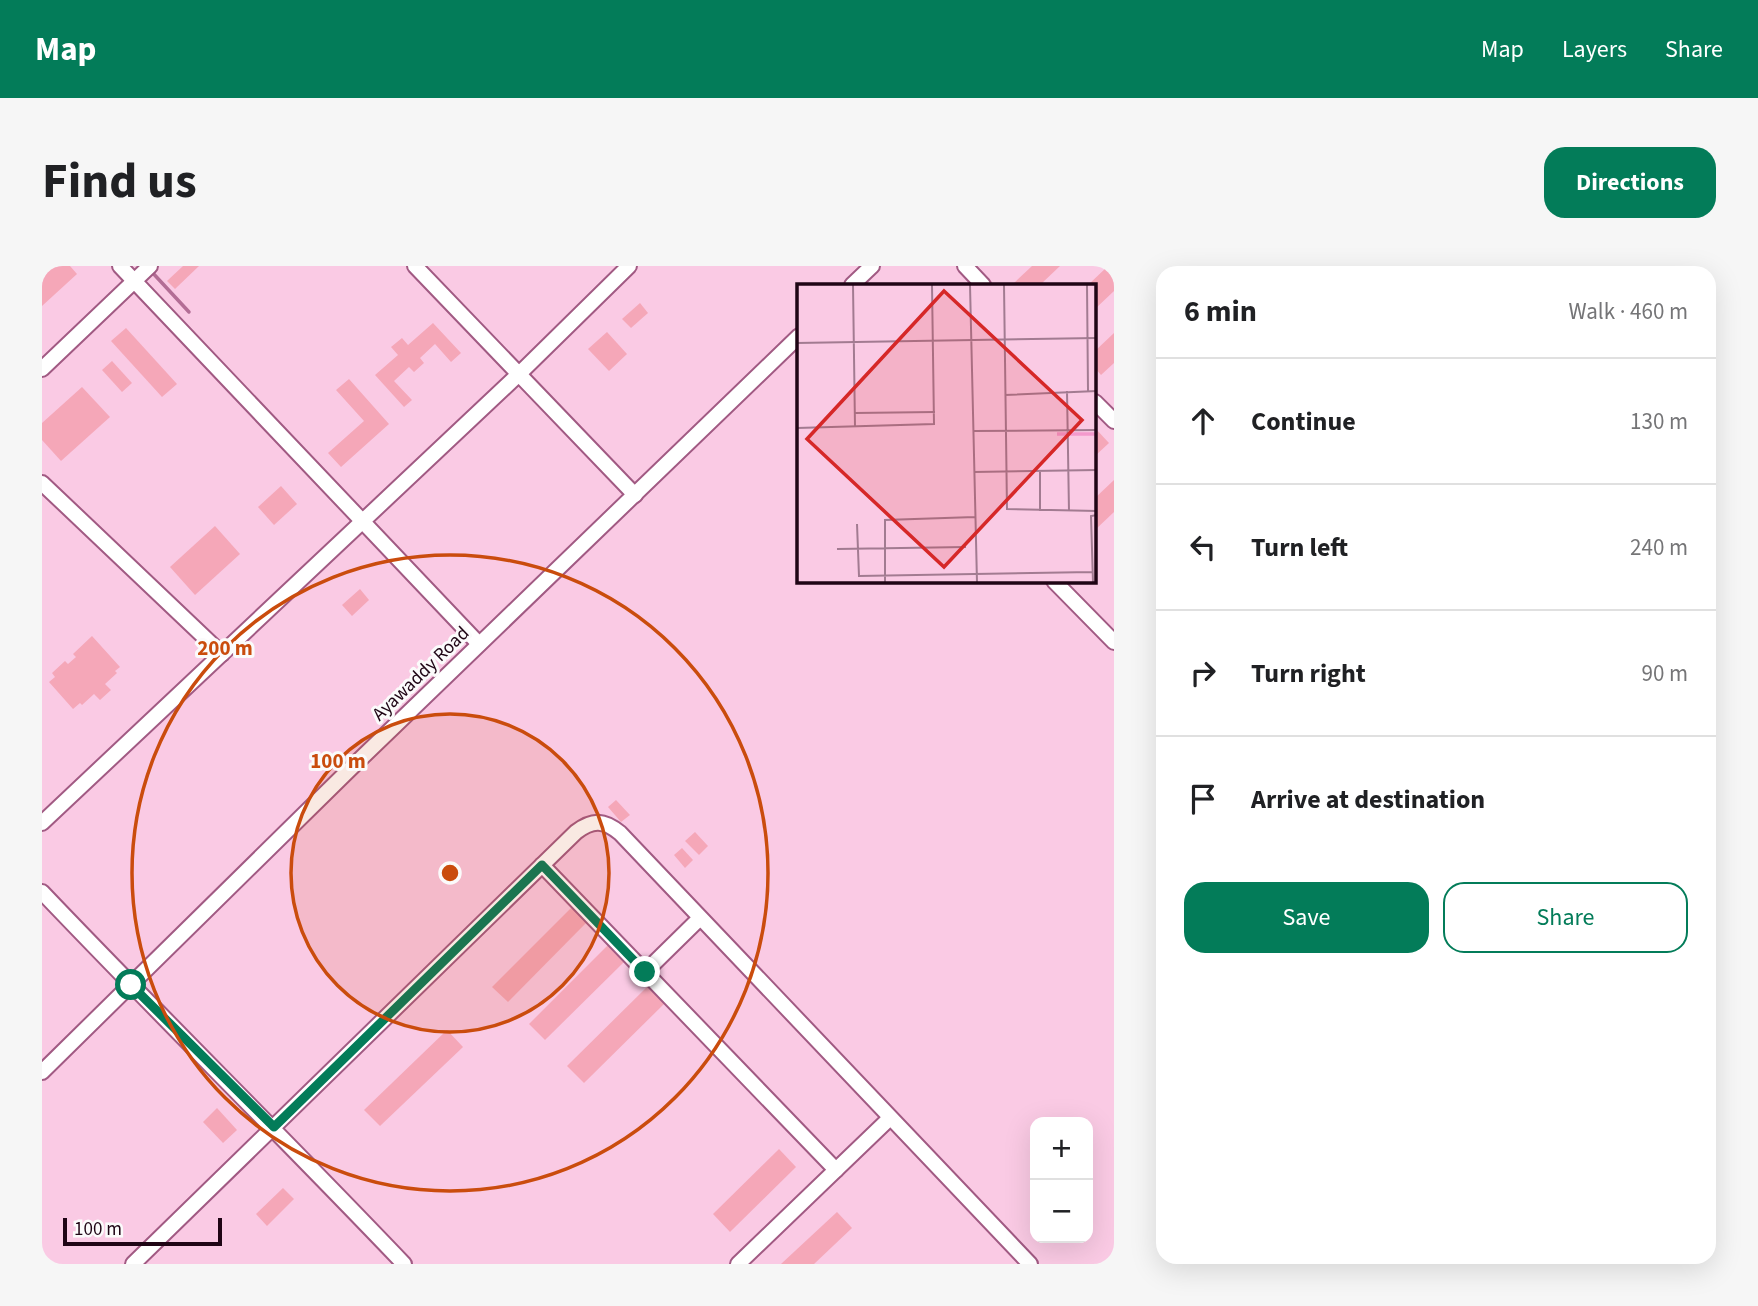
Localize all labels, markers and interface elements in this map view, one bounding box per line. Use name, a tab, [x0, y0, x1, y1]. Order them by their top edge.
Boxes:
text: Map	[35, 26, 96, 73]
text: Map	[1481, 32, 1524, 67]
text: Layers	[1562, 32, 1627, 67]
text: Share	[1665, 32, 1723, 67]
text: Find us	[42, 147, 197, 217]
button: Directions	[1544, 147, 1716, 218]
inset map	[797, 284, 1096, 583]
text: 6 min	[1184, 290, 1257, 333]
text: Walk · 460 m	[1569, 295, 1688, 328]
icon: ahead	[1184, 402, 1222, 440]
text: Continue	[1251, 403, 1356, 440]
text: 130 m	[1630, 405, 1688, 438]
icon: left	[1184, 528, 1222, 566]
text: Turn left	[1251, 529, 1348, 566]
text: 240 m	[1630, 531, 1688, 564]
street label: Ayawaddy Road	[366, 621, 476, 727]
text: 200 m	[197, 633, 253, 663]
icon: right	[1184, 654, 1222, 692]
text: Turn right	[1251, 655, 1366, 692]
text: 90 m	[1641, 657, 1688, 690]
text: 100 m	[310, 746, 366, 776]
icon: arrive	[1184, 780, 1222, 818]
text: Arrive at destination	[1251, 781, 1485, 818]
centre of rings	[438, 861, 462, 885]
button: Save	[1184, 882, 1429, 953]
button: Share	[1443, 882, 1688, 953]
route end	[629, 956, 660, 987]
route start	[115, 969, 146, 1000]
map controls	[1030, 1117, 1093, 1243]
button: +	[1030, 1117, 1093, 1180]
button: −	[1030, 1180, 1093, 1243]
scale bar	[63, 1215, 222, 1247]
text: 100 m	[74, 1216, 122, 1243]

